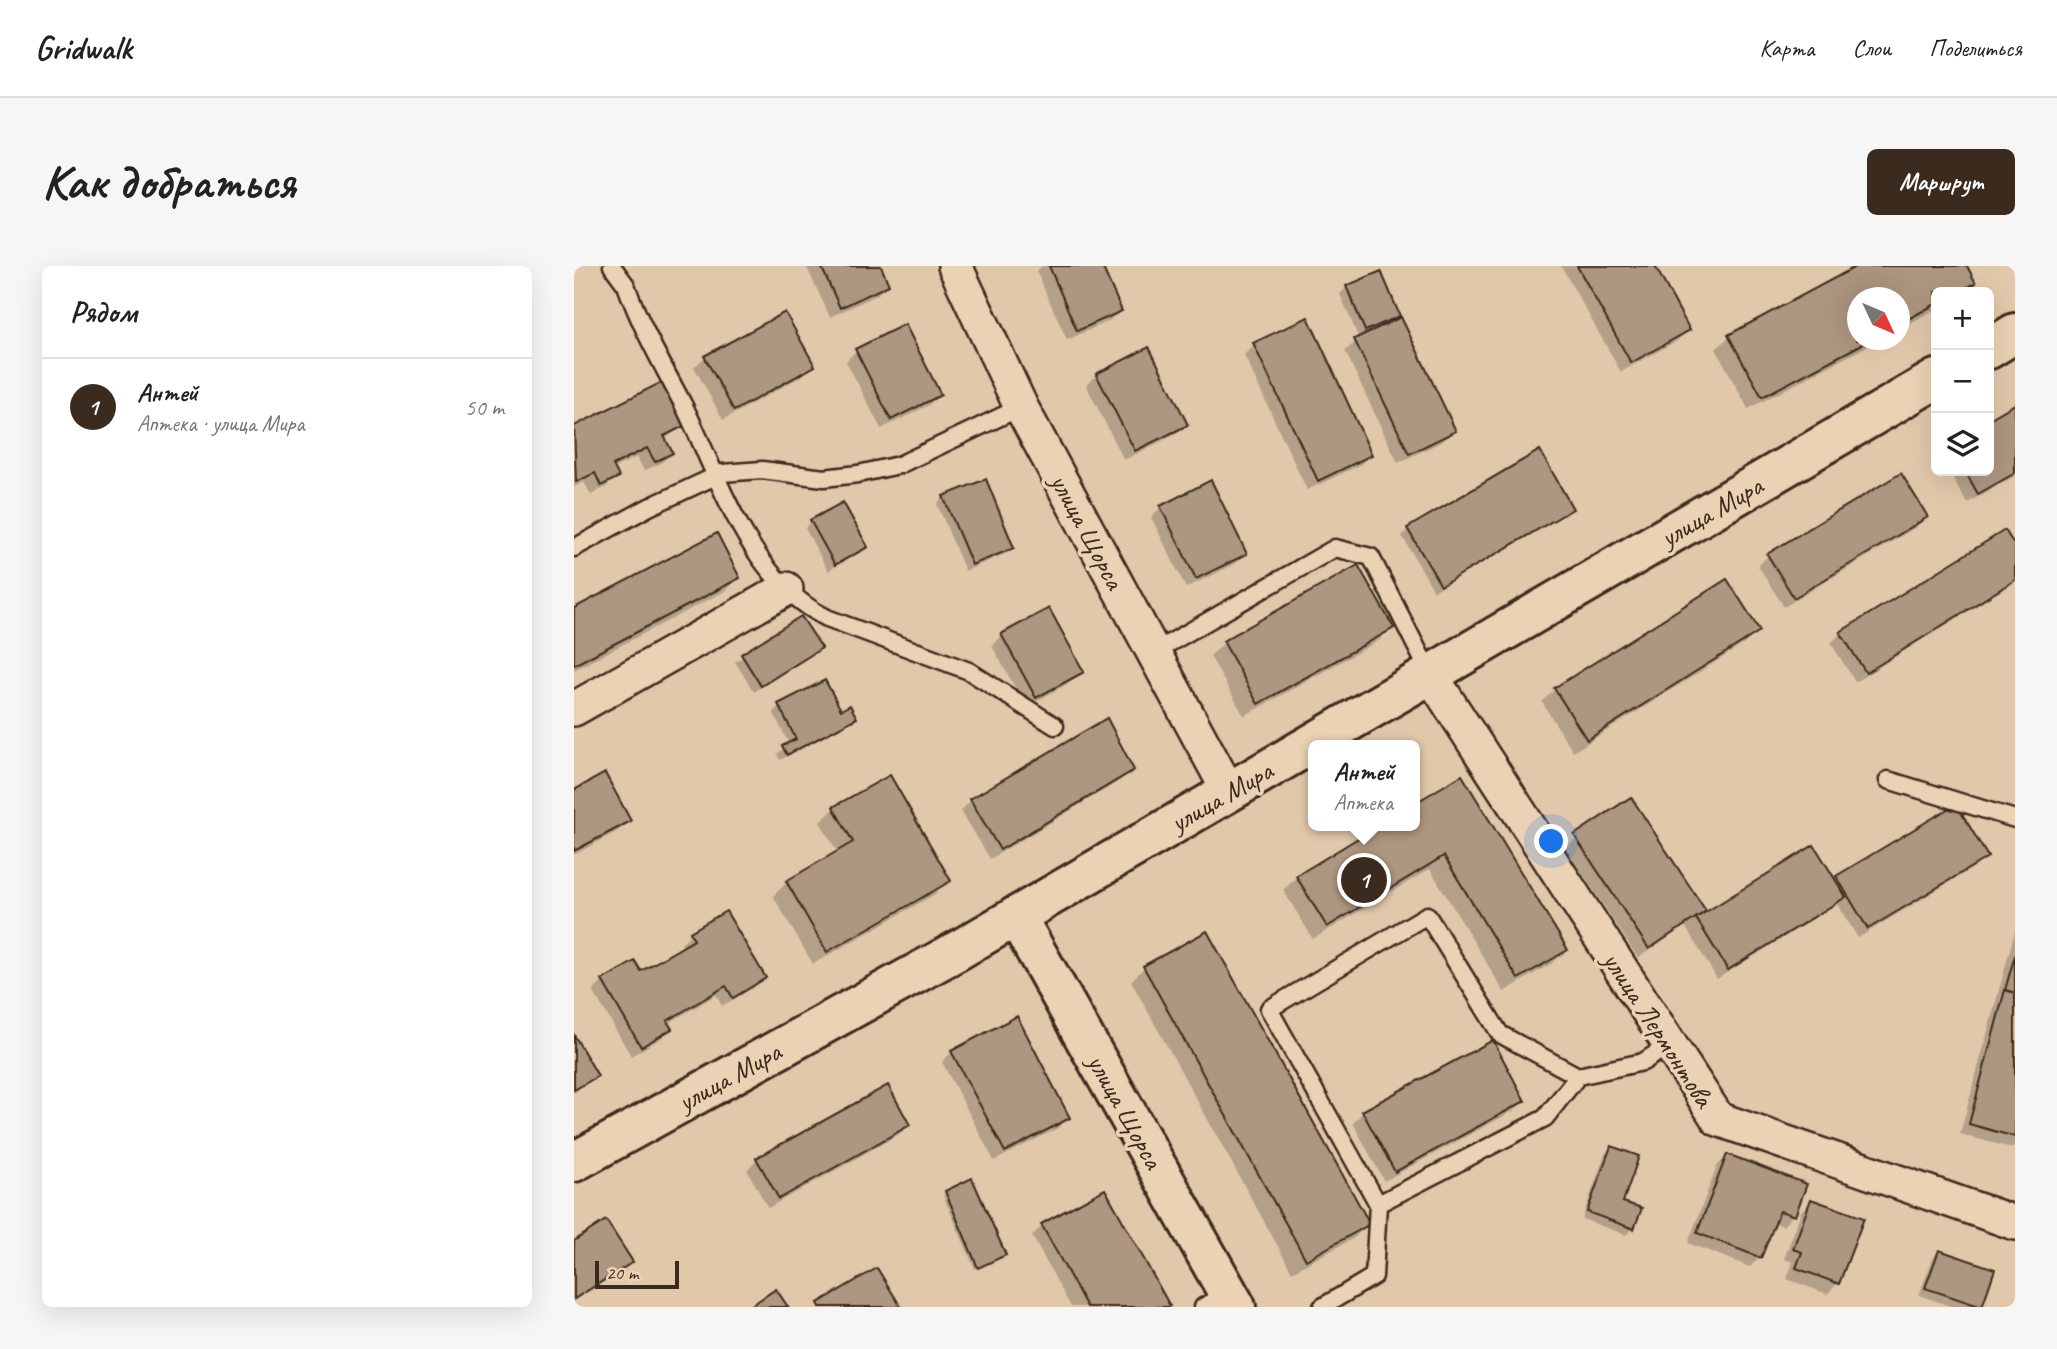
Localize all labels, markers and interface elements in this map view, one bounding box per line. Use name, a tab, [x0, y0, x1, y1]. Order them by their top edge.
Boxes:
text: Gridwalk	[35, 27, 132, 69]
text: Карта	[1760, 33, 1814, 63]
text: Слои	[1852, 33, 1891, 63]
text: Поделиться	[1929, 33, 2022, 63]
button: Маршрут	[1867, 149, 2015, 215]
text: Как добраться	[42, 151, 295, 213]
north arrow	[1847, 287, 1910, 350]
map controls	[1931, 287, 1994, 476]
button: +	[1931, 287, 1994, 350]
text: Рядом	[70, 293, 137, 331]
button: −	[1931, 350, 1994, 413]
text: Антей	[137, 376, 198, 409]
text: 1	[88, 393, 98, 422]
text: 50 m	[465, 393, 504, 422]
text: Аптека · улица Мира	[137, 409, 304, 438]
button: layers	[1931, 413, 1994, 476]
street label: улица Щорса	[1042, 466, 1133, 597]
street label: улица Мира	[1652, 467, 1770, 556]
popup	[1308, 740, 1420, 831]
street label: улица Мира	[1162, 752, 1280, 841]
text: Антей	[1333, 755, 1395, 788]
text: Аптека	[1333, 788, 1393, 817]
your location	[1534, 824, 1568, 858]
pin: 1	[1341, 854, 1387, 906]
street label: улица Лермонтова	[1594, 943, 1723, 1115]
street label: улица Мира	[670, 1033, 789, 1120]
street label: улица Щорса	[1079, 1046, 1172, 1176]
scale bar	[595, 1258, 679, 1290]
text: 20 m	[606, 1261, 638, 1285]

